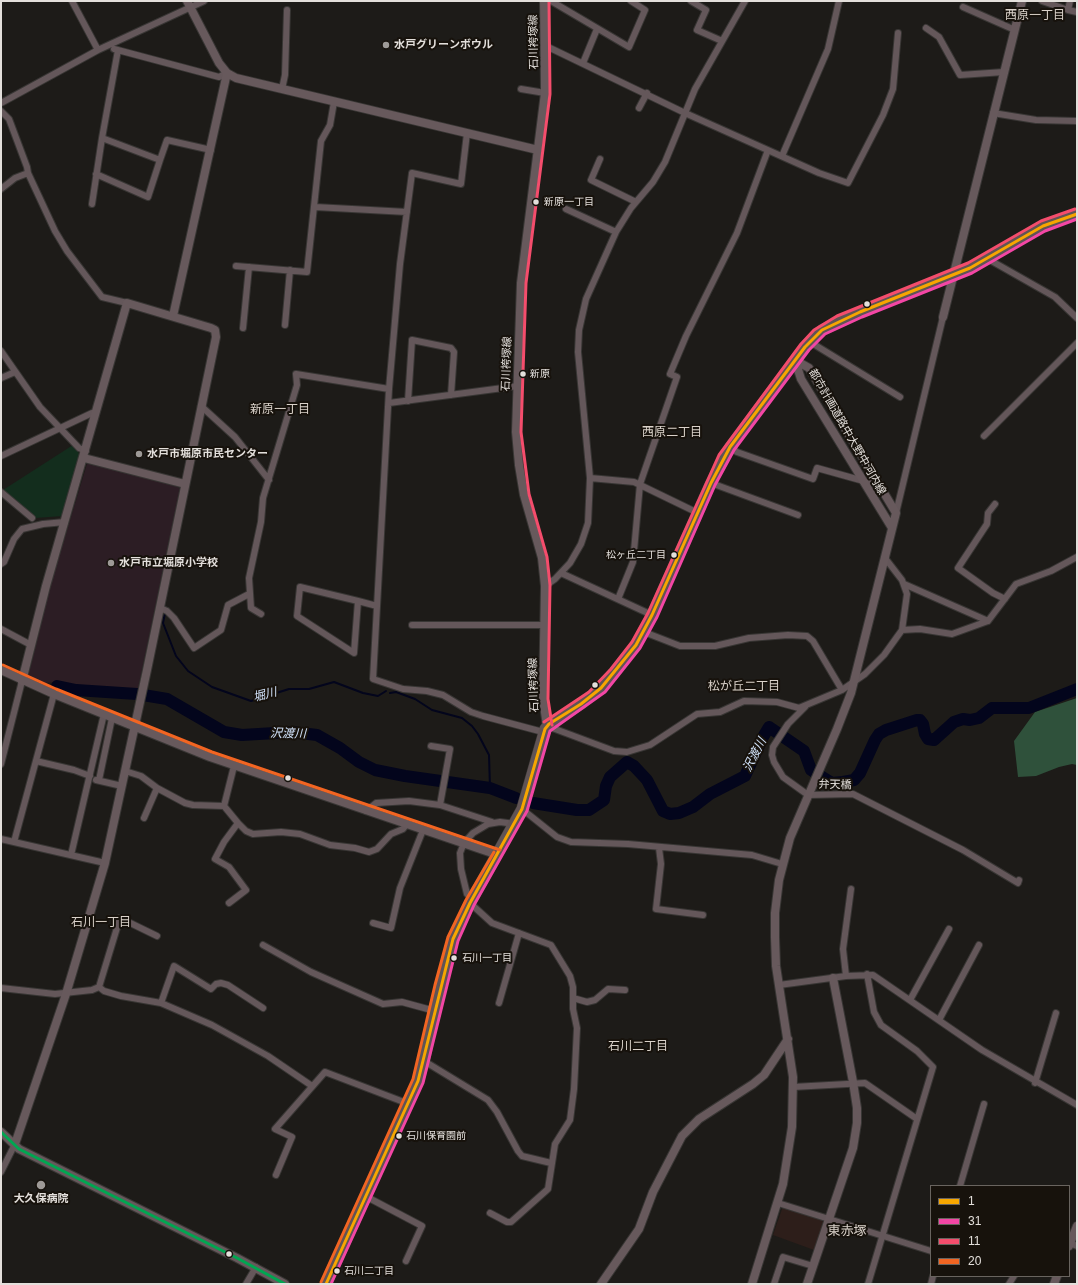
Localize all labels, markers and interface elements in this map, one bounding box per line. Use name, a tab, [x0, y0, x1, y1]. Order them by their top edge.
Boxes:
district label: 西原一丁目	[1005, 9, 1065, 23]
street label: 石川袴塚線	[527, 14, 541, 70]
place label: 水戸グリーンボウル	[394, 38, 493, 52]
marker: 水戸グリーンボウル	[381, 40, 391, 50]
place label: 新原一丁目	[544, 196, 594, 208]
marker: 新原一丁目	[531, 197, 541, 207]
unlabelled marker	[862, 299, 872, 309]
street label: 石川袴塚線	[499, 336, 515, 392]
street label: 都市計画道路中大野中河内線	[806, 367, 888, 497]
place label: 新原	[530, 368, 550, 380]
marker: 新原	[518, 369, 528, 379]
district label: 新原一丁目	[250, 403, 310, 417]
district label: 西原二丁目	[642, 426, 702, 440]
place label: 水戸市堀原市民センター	[147, 447, 268, 461]
marker: 水戸市堀原市民センター	[134, 449, 144, 459]
place label: 松ヶ丘二丁目	[606, 549, 666, 561]
marker: 松ヶ丘二丁目	[669, 550, 679, 560]
place label: 水戸市立堀原小学校	[119, 556, 218, 570]
marker: 水戸市立堀原小学校	[106, 558, 116, 568]
street label: 石川袴塚線	[526, 657, 542, 713]
unlabelled marker	[590, 680, 600, 690]
district label: 松が丘二丁目	[708, 680, 780, 694]
water label: 堀川	[252, 685, 278, 705]
water label: 沢渡川	[270, 726, 306, 742]
water label: 沢渡川	[740, 736, 770, 774]
unlabelled marker	[283, 773, 293, 783]
street label: 弁天橋	[818, 778, 852, 792]
district label: 石川一丁目	[71, 916, 131, 930]
place label: 石川一丁目	[462, 952, 512, 964]
marker: 石川一丁目	[449, 953, 459, 963]
district label: 石川二丁目	[608, 1040, 668, 1054]
place label: 石川保育園前	[406, 1130, 466, 1142]
marker: 石川保育園前	[394, 1131, 404, 1141]
marker: 大久保病院	[35, 1179, 47, 1191]
legend	[930, 1185, 1070, 1277]
place label: 大久保病院	[14, 1192, 68, 1206]
text: 1	[968, 1194, 975, 1208]
text: 31	[968, 1214, 981, 1228]
district label: 東赤塚	[828, 1223, 866, 1239]
text: 11	[968, 1234, 980, 1248]
unlabelled marker	[224, 1249, 234, 1259]
text: 20	[968, 1254, 981, 1268]
place label: 石川二丁目	[344, 1265, 394, 1277]
marker: 石川二丁目	[332, 1266, 342, 1276]

